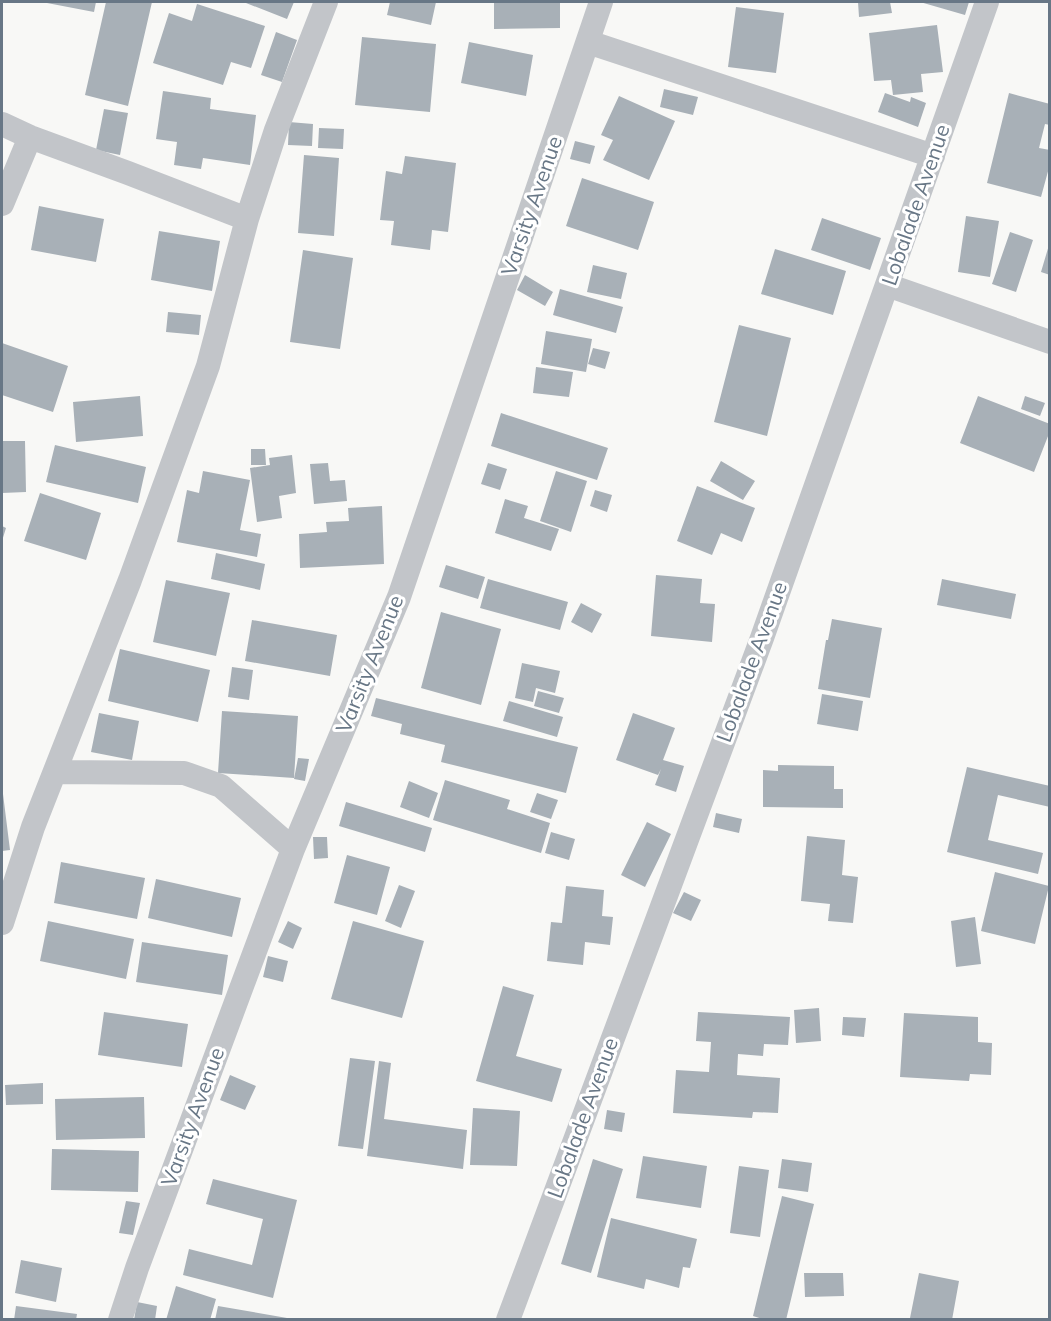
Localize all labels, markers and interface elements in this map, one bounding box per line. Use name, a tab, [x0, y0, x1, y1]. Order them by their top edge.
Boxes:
street label: Lobalade Avenue	[875, 121, 955, 289]
street label: Varsity Avenue	[495, 132, 567, 279]
street label: Lobalade Avenue	[710, 578, 792, 745]
street label: Varsity Avenue	[330, 591, 409, 736]
street label: Lobalade Avenue	[541, 1034, 623, 1201]
street label: Varsity Avenue	[155, 1043, 229, 1190]

